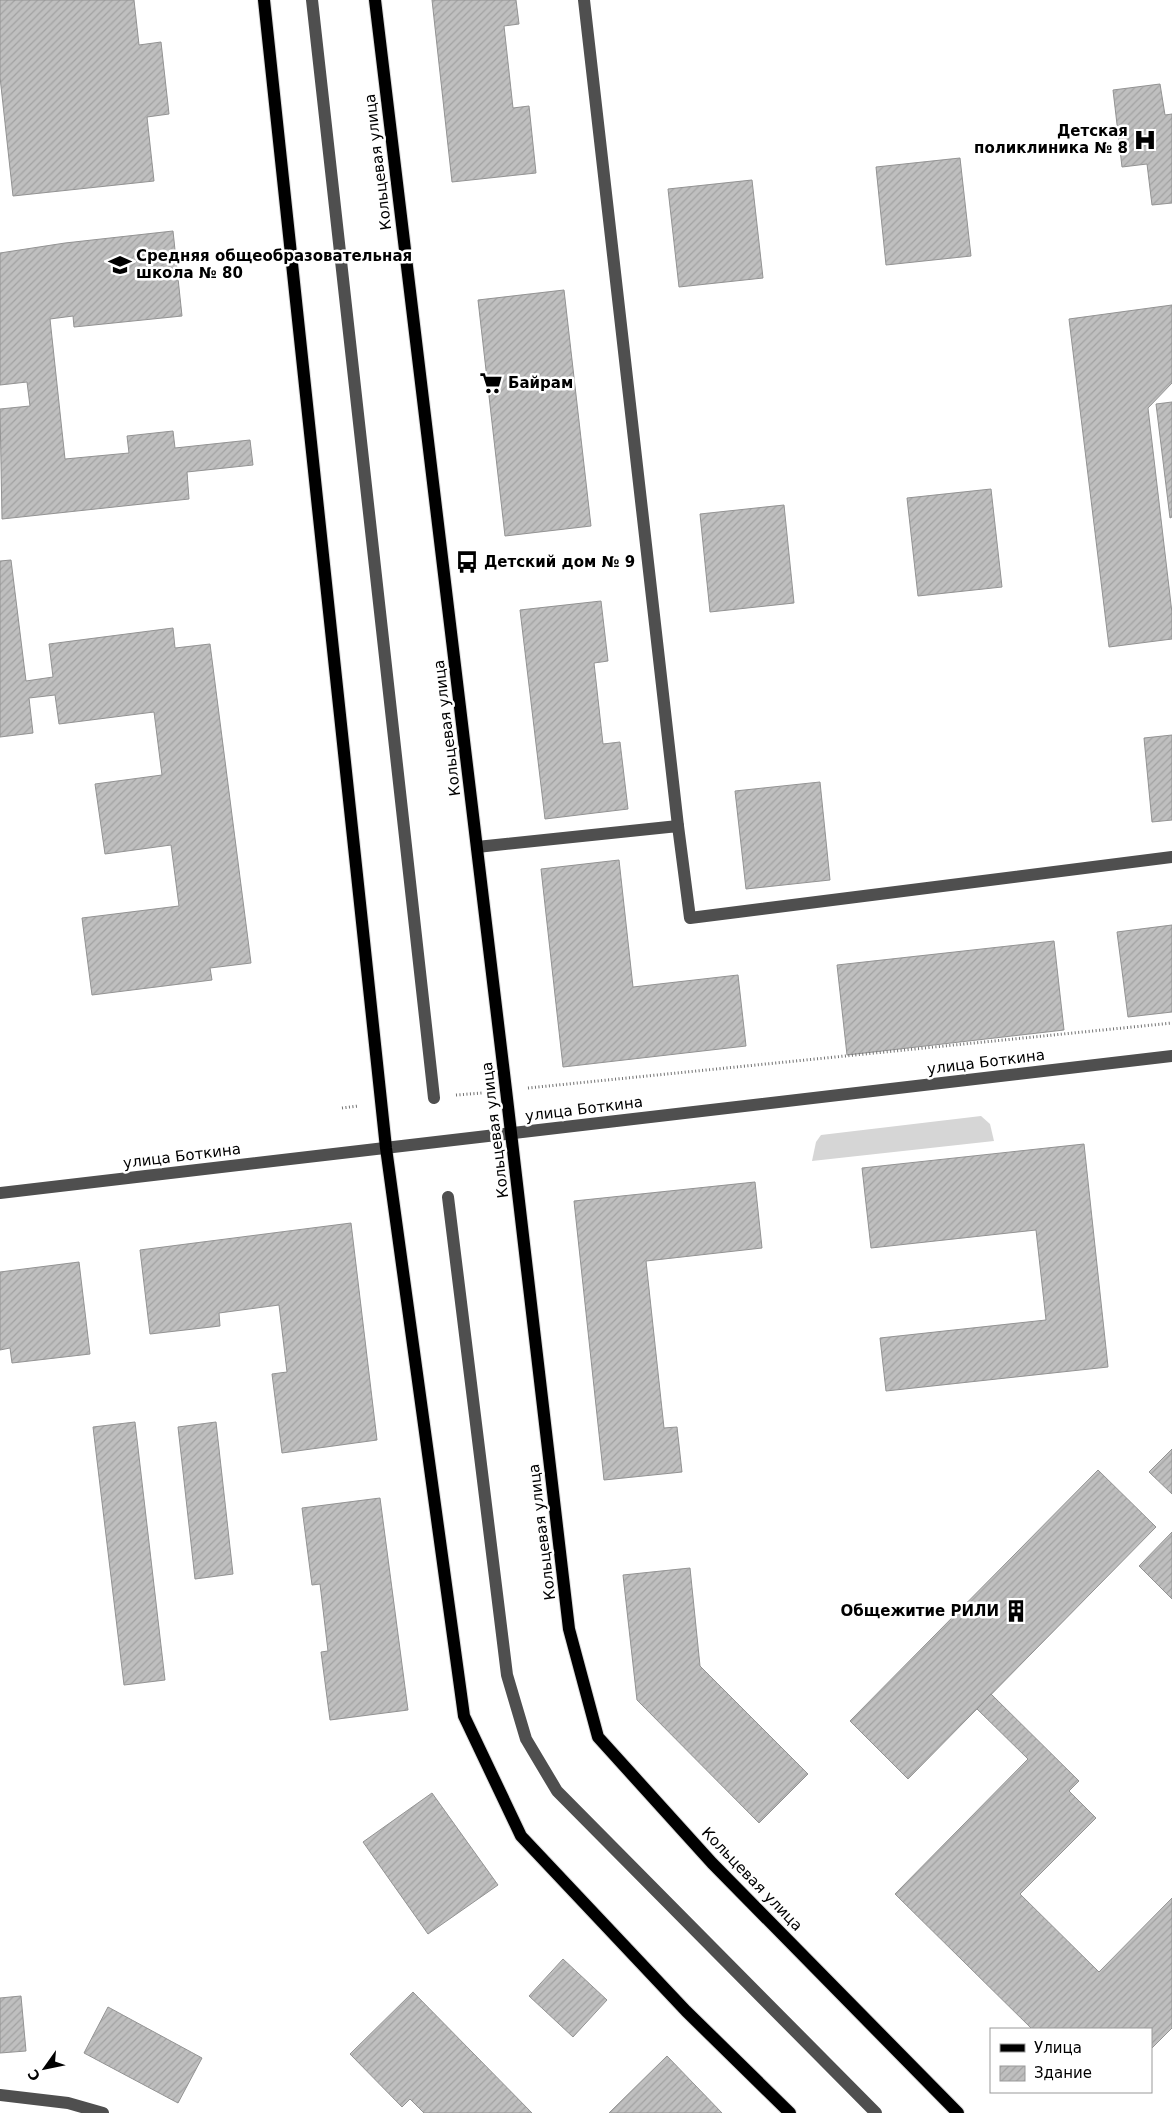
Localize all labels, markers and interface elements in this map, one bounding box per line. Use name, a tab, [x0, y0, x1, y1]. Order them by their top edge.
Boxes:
street label: Кольцевая улица	[361, 93, 395, 231]
place label: Детская поликлиника № 8	[974, 122, 1128, 157]
hospital icon: Детская поликлиника № 8	[1132, 127, 1158, 153]
place label: Средняя общеобразовательная школа № 80	[136, 247, 412, 282]
school or university icon: Средняя общеобразовательная школа № 80	[107, 252, 133, 278]
supermarket icon: Байрам	[478, 370, 504, 396]
place label: Байрам	[508, 374, 573, 392]
bus stop icon: Детский дом № 9	[454, 549, 480, 575]
place label: Детский дом № 9	[484, 553, 635, 571]
street label: Кольцевая улица	[430, 659, 464, 797]
street label: улица Боткина	[926, 1046, 1046, 1078]
street label: Кольцевая улица	[478, 1061, 512, 1199]
street label: улица Боткина	[524, 1093, 644, 1125]
street label: улица Боткина	[122, 1140, 242, 1172]
street label: Кольцевая улица	[525, 1463, 559, 1601]
building icon: Общежитие РИЛИ	[1003, 1598, 1029, 1624]
place label: Общежитие РИЛИ	[840, 1602, 999, 1620]
street label: Кольцевая улица	[698, 1823, 806, 1935]
legend	[990, 2028, 1152, 2093]
text: Улица	[1034, 2039, 1082, 2057]
north arrow	[20, 2043, 70, 2093]
text: Здание	[1034, 2064, 1092, 2082]
text: С	[25, 2066, 44, 2084]

